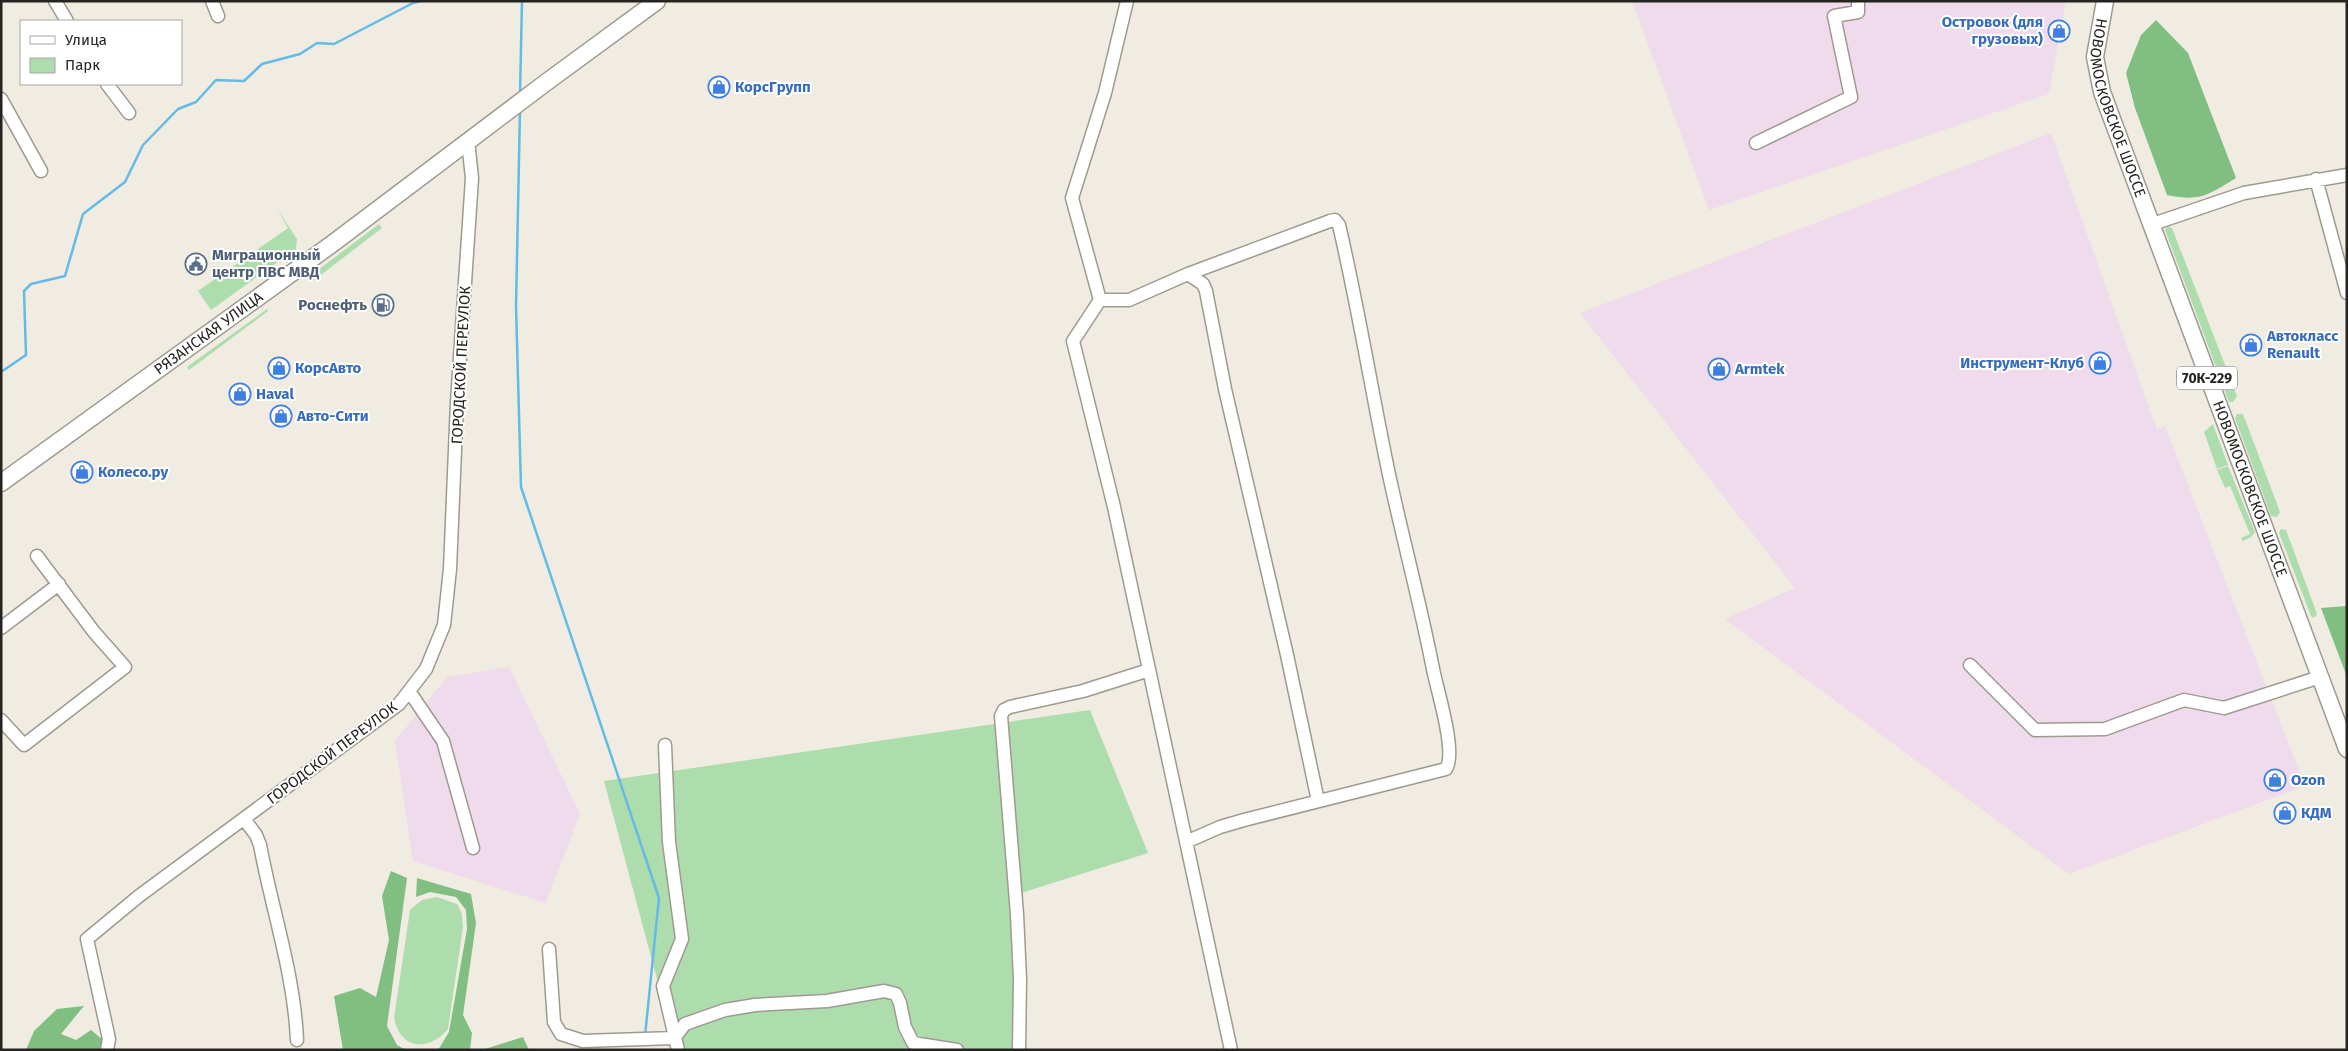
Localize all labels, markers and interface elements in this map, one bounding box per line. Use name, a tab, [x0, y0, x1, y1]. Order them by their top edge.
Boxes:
place label: Островок (для грузовых)	[1942, 13, 2043, 48]
street label: НОВОМОСКОВСКОЕ ШОССЕ	[2086, 17, 2149, 200]
shop icon: Островок (для грузовых)	[2047, 19, 2071, 43]
legend	[20, 20, 182, 85]
text: Улица	[65, 31, 107, 49]
text: Парк	[65, 56, 100, 74]
shop icon: КорсГрупп	[707, 75, 731, 99]
place label: КорсГрупп	[735, 78, 811, 96]
place label: Миграционный центр ПВС МВД	[212, 246, 321, 281]
public building icon: Миграционный центр ПВС МВД	[184, 252, 208, 276]
street label: ГОРОДСКОЙ ПЕРЕУЛОК	[448, 285, 474, 445]
street label: РЯЗАНСКАЯ УЛИЦА	[151, 288, 267, 378]
fuel station icon: Роснефть	[371, 293, 395, 317]
place label: Роснефть	[298, 296, 367, 314]
place label: Автокласс Renault	[2266, 327, 2339, 362]
shop icon: Автокласс Renault	[2239, 333, 2263, 357]
shop icon: Инструмент-Клуб	[2088, 351, 2112, 375]
place label: Инструмент-Клуб	[1960, 354, 2084, 372]
shop icon: КорсАвто	[267, 356, 291, 380]
shop icon: Armtek	[1707, 357, 1731, 381]
place label: КорсАвто	[295, 359, 362, 377]
place label: Armtek	[1734, 360, 1785, 378]
road number: 70К-229	[2177, 366, 2237, 389]
shop icon: Haval	[228, 382, 252, 406]
place label: Haval	[256, 385, 294, 403]
street label: НОВОМОСКОВСКОЕ ШОССЕ	[2209, 398, 2291, 579]
shop icon: Авто-Сити	[269, 404, 293, 428]
place label: Авто-Сити	[296, 407, 369, 425]
shop icon: Колесо.ру	[70, 460, 94, 484]
place label: Колесо.ру	[98, 463, 168, 481]
street label: ГОРОДСКОЙ ПЕРЕУЛОК	[263, 698, 401, 808]
shop icon: Ozon	[2263, 768, 2287, 792]
place label: Ozon	[2291, 771, 2325, 789]
shop icon: КДМ	[2273, 801, 2297, 825]
place label: КДМ	[2301, 804, 2332, 822]

